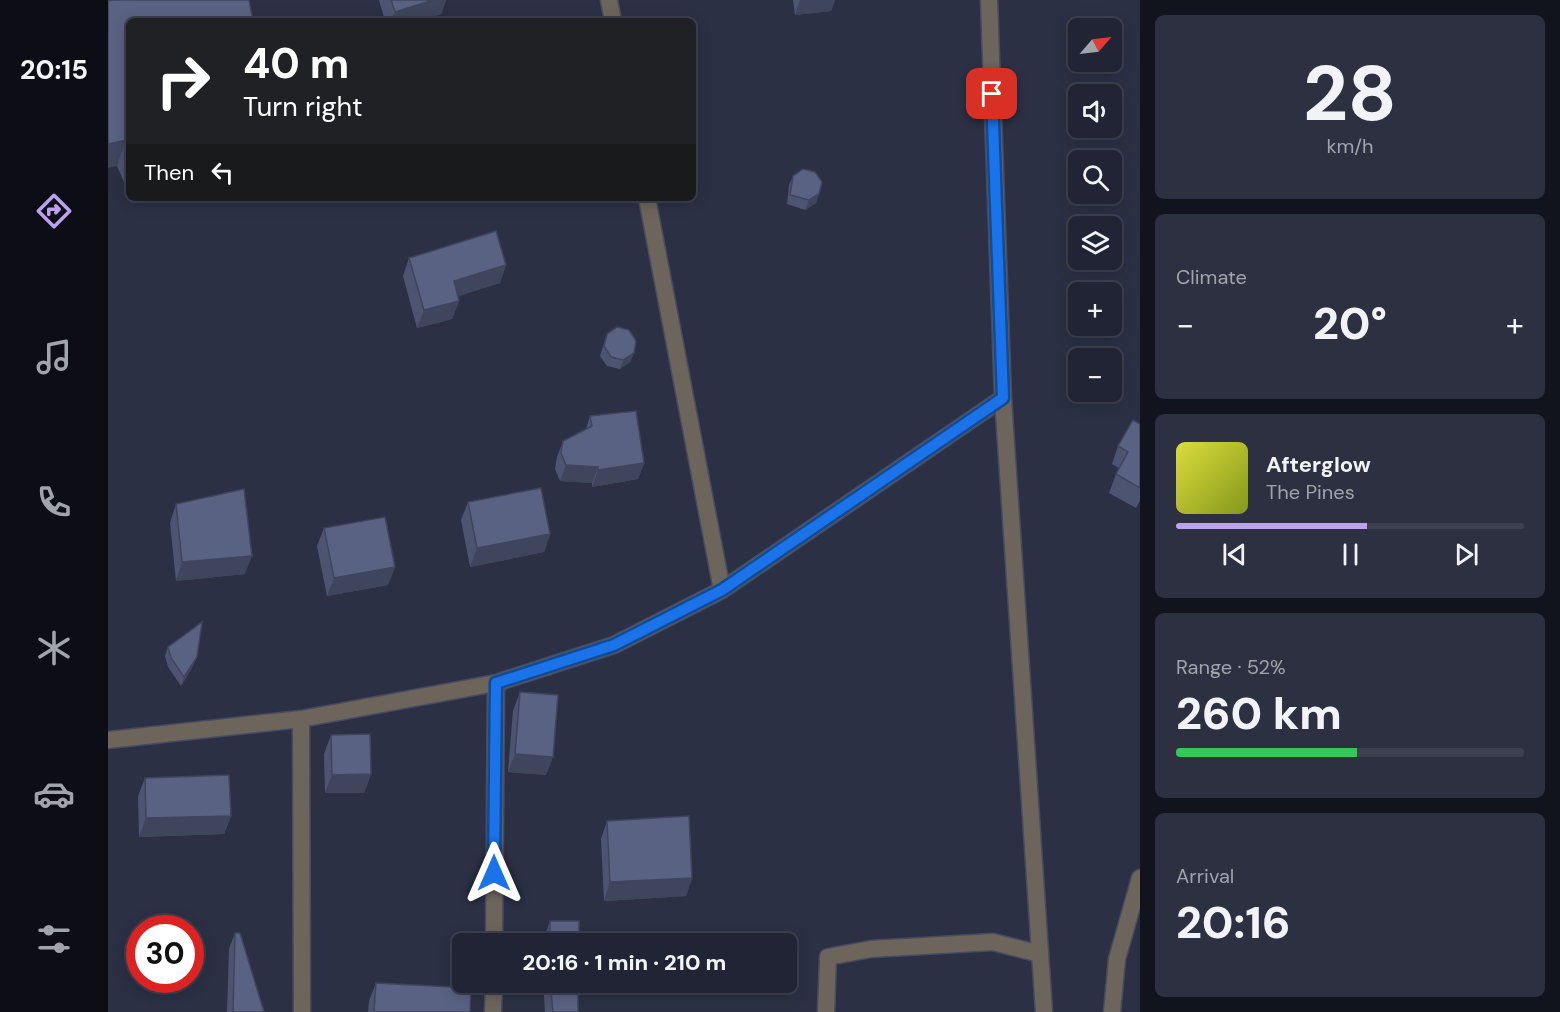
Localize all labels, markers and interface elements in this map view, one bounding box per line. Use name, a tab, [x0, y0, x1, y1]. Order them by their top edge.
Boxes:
north arrow	[1068, 18, 1122, 72]
map controls	[1068, 18, 1122, 402]
text: 40 m	[243, 36, 349, 91]
icon: right	[144, 42, 222, 120]
text: 28	[1303, 43, 1397, 144]
text: 20:15	[20, 52, 88, 87]
pin	[966, 68, 1017, 119]
icon: arrive	[975, 77, 1008, 110]
button: sound	[1068, 84, 1122, 138]
text: Turn right	[243, 89, 363, 124]
text: km/h	[1326, 133, 1374, 159]
button: search	[1068, 150, 1122, 204]
icon: left	[206, 156, 239, 189]
text: Then	[144, 158, 194, 187]
icon: directions	[33, 190, 75, 232]
button: layers	[1068, 216, 1122, 270]
text: Climate	[1176, 264, 1247, 290]
button: +	[1068, 282, 1122, 336]
text: 20°	[1313, 294, 1387, 353]
text: −	[1176, 303, 1194, 346]
text: +	[1506, 303, 1524, 346]
icon: music	[33, 336, 75, 378]
button: −	[1068, 348, 1122, 402]
text: Afterglow	[1266, 450, 1371, 479]
text: The Pines	[1266, 479, 1355, 505]
icon: phone	[33, 481, 75, 523]
icon: previous	[1218, 538, 1251, 571]
icon: pause	[1334, 538, 1367, 571]
icon: next	[1450, 538, 1483, 571]
icon: climate	[33, 627, 75, 669]
text: Range · 52%	[1176, 654, 1286, 680]
text: 260 km	[1176, 684, 1342, 743]
icon: car	[33, 773, 75, 815]
position arrow	[462, 841, 526, 905]
text: Arrival	[1176, 863, 1234, 889]
text: 20:16	[1176, 893, 1291, 952]
speed limit sign: 30	[126, 915, 204, 993]
icon: filters	[33, 918, 75, 960]
text: 20:16 · 1 min · 210 m	[523, 948, 726, 977]

